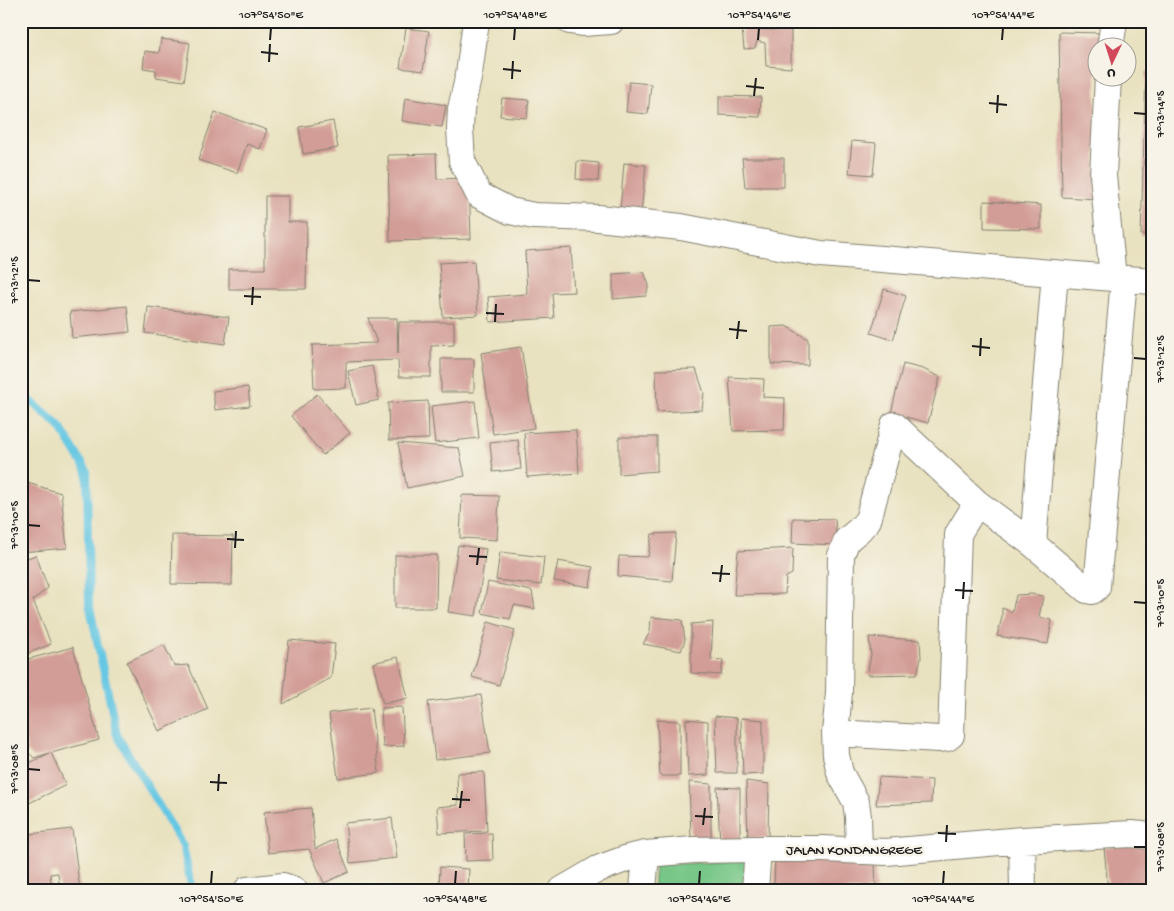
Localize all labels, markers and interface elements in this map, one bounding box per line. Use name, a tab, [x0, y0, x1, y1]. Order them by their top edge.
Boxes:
text: 107°54'50"E	[238, 9, 303, 23]
text: 107°54'48"E	[482, 9, 547, 23]
text: 107°54'46"E	[727, 9, 791, 23]
text: 107°54'44"E	[971, 9, 1035, 23]
north arrow	[1086, 38, 1136, 88]
text: U	[1107, 64, 1116, 81]
text: 7°13'14"S	[1155, 90, 1169, 138]
text: 7°13'12"S	[9, 256, 23, 305]
text: 7°13'12"S	[1155, 335, 1169, 384]
text: 7°13'10"S	[9, 501, 23, 550]
text: 7°13'10"S	[1155, 579, 1169, 628]
text: 7°13'08"S	[9, 744, 23, 795]
text: 7°13'08"S	[1155, 822, 1169, 873]
street label: JALAN KONDANGREGE	[786, 843, 923, 860]
text: 107°54'50"E	[178, 893, 243, 907]
text: 107°54'48"E	[422, 893, 487, 907]
text: 107°54'46"E	[667, 893, 731, 907]
text: 107°54'44"E	[911, 893, 975, 907]

